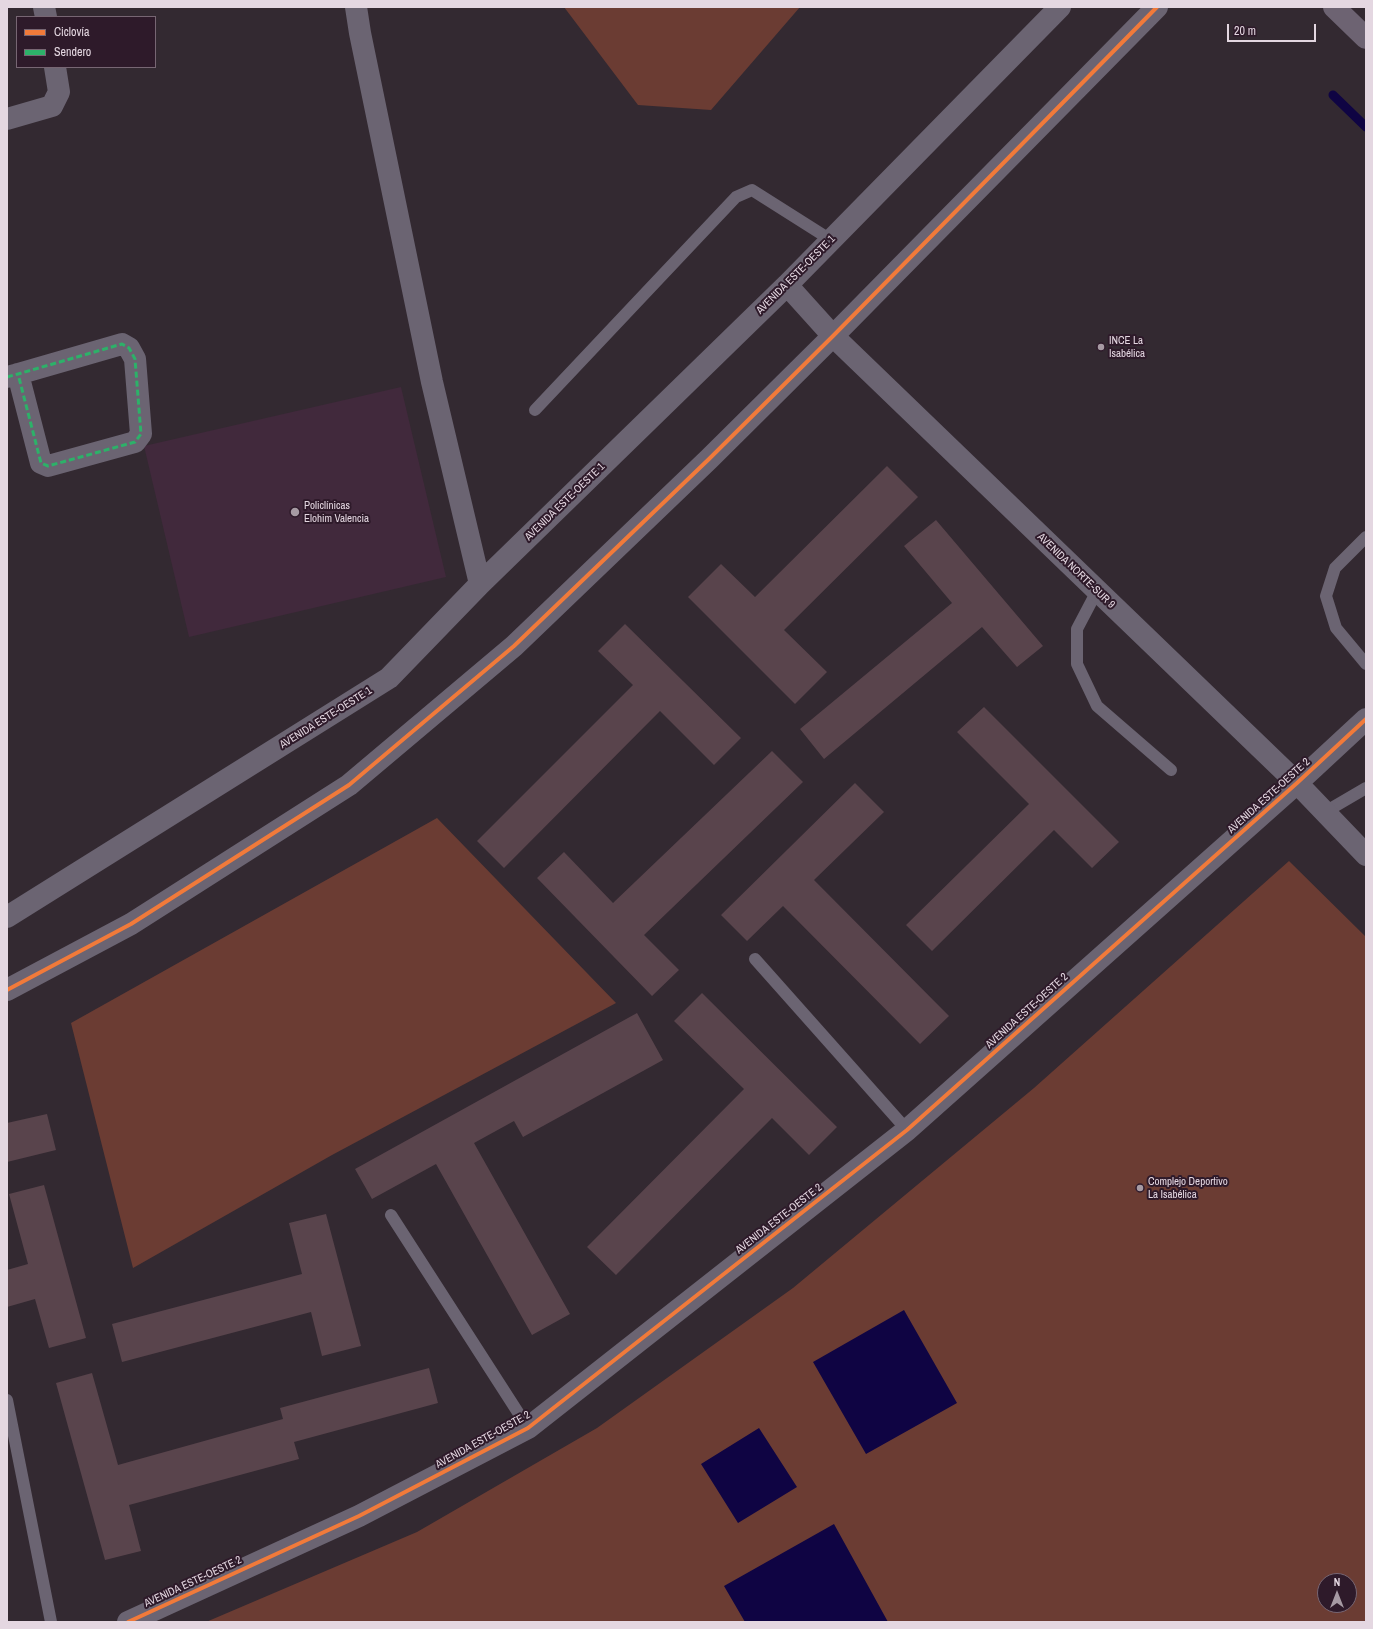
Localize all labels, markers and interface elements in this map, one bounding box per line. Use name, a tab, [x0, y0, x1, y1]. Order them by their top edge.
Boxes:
legend	[16, 16, 156, 68]
scale bar	[1229, 16, 1318, 42]
text: 20 m	[1234, 23, 1256, 39]
text: Ciclovía	[54, 24, 90, 40]
text: Sendero	[54, 44, 91, 60]
street label: AVENIDA ESTE-OESTE 1	[754, 233, 838, 317]
place label: INCE La Isabélica	[1109, 334, 1145, 360]
marker: INCE La Isabélica	[1096, 342, 1106, 352]
street label: AVENIDA ESTE-OESTE 1	[522, 460, 608, 544]
place label: Policlínicas Elohim Valencia	[304, 499, 369, 525]
marker: Policlínicas Elohim Valencia	[289, 506, 301, 518]
street label: AVENIDA NORTE-SUR 9	[1035, 531, 1117, 611]
street label: AVENIDA ESTE-OESTE 1	[278, 684, 374, 752]
street label: AVENIDA ESTE-OESTE 2	[1225, 756, 1313, 836]
street label: AVENIDA ESTE-OESTE 2	[983, 971, 1071, 1051]
place label: Complejo Deportivo La Isabélica	[1148, 1175, 1228, 1201]
street label: AVENIDA ESTE-OESTE 2	[733, 1181, 825, 1257]
marker: Complejo Deportivo La Isabélica	[1135, 1183, 1145, 1193]
street label: AVENIDA ESTE-OESTE 2	[433, 1409, 533, 1471]
street label: AVENIDA ESTE-OESTE 2	[142, 1554, 244, 1610]
north arrow	[1317, 1573, 1357, 1613]
text: N	[1334, 1575, 1340, 1589]

